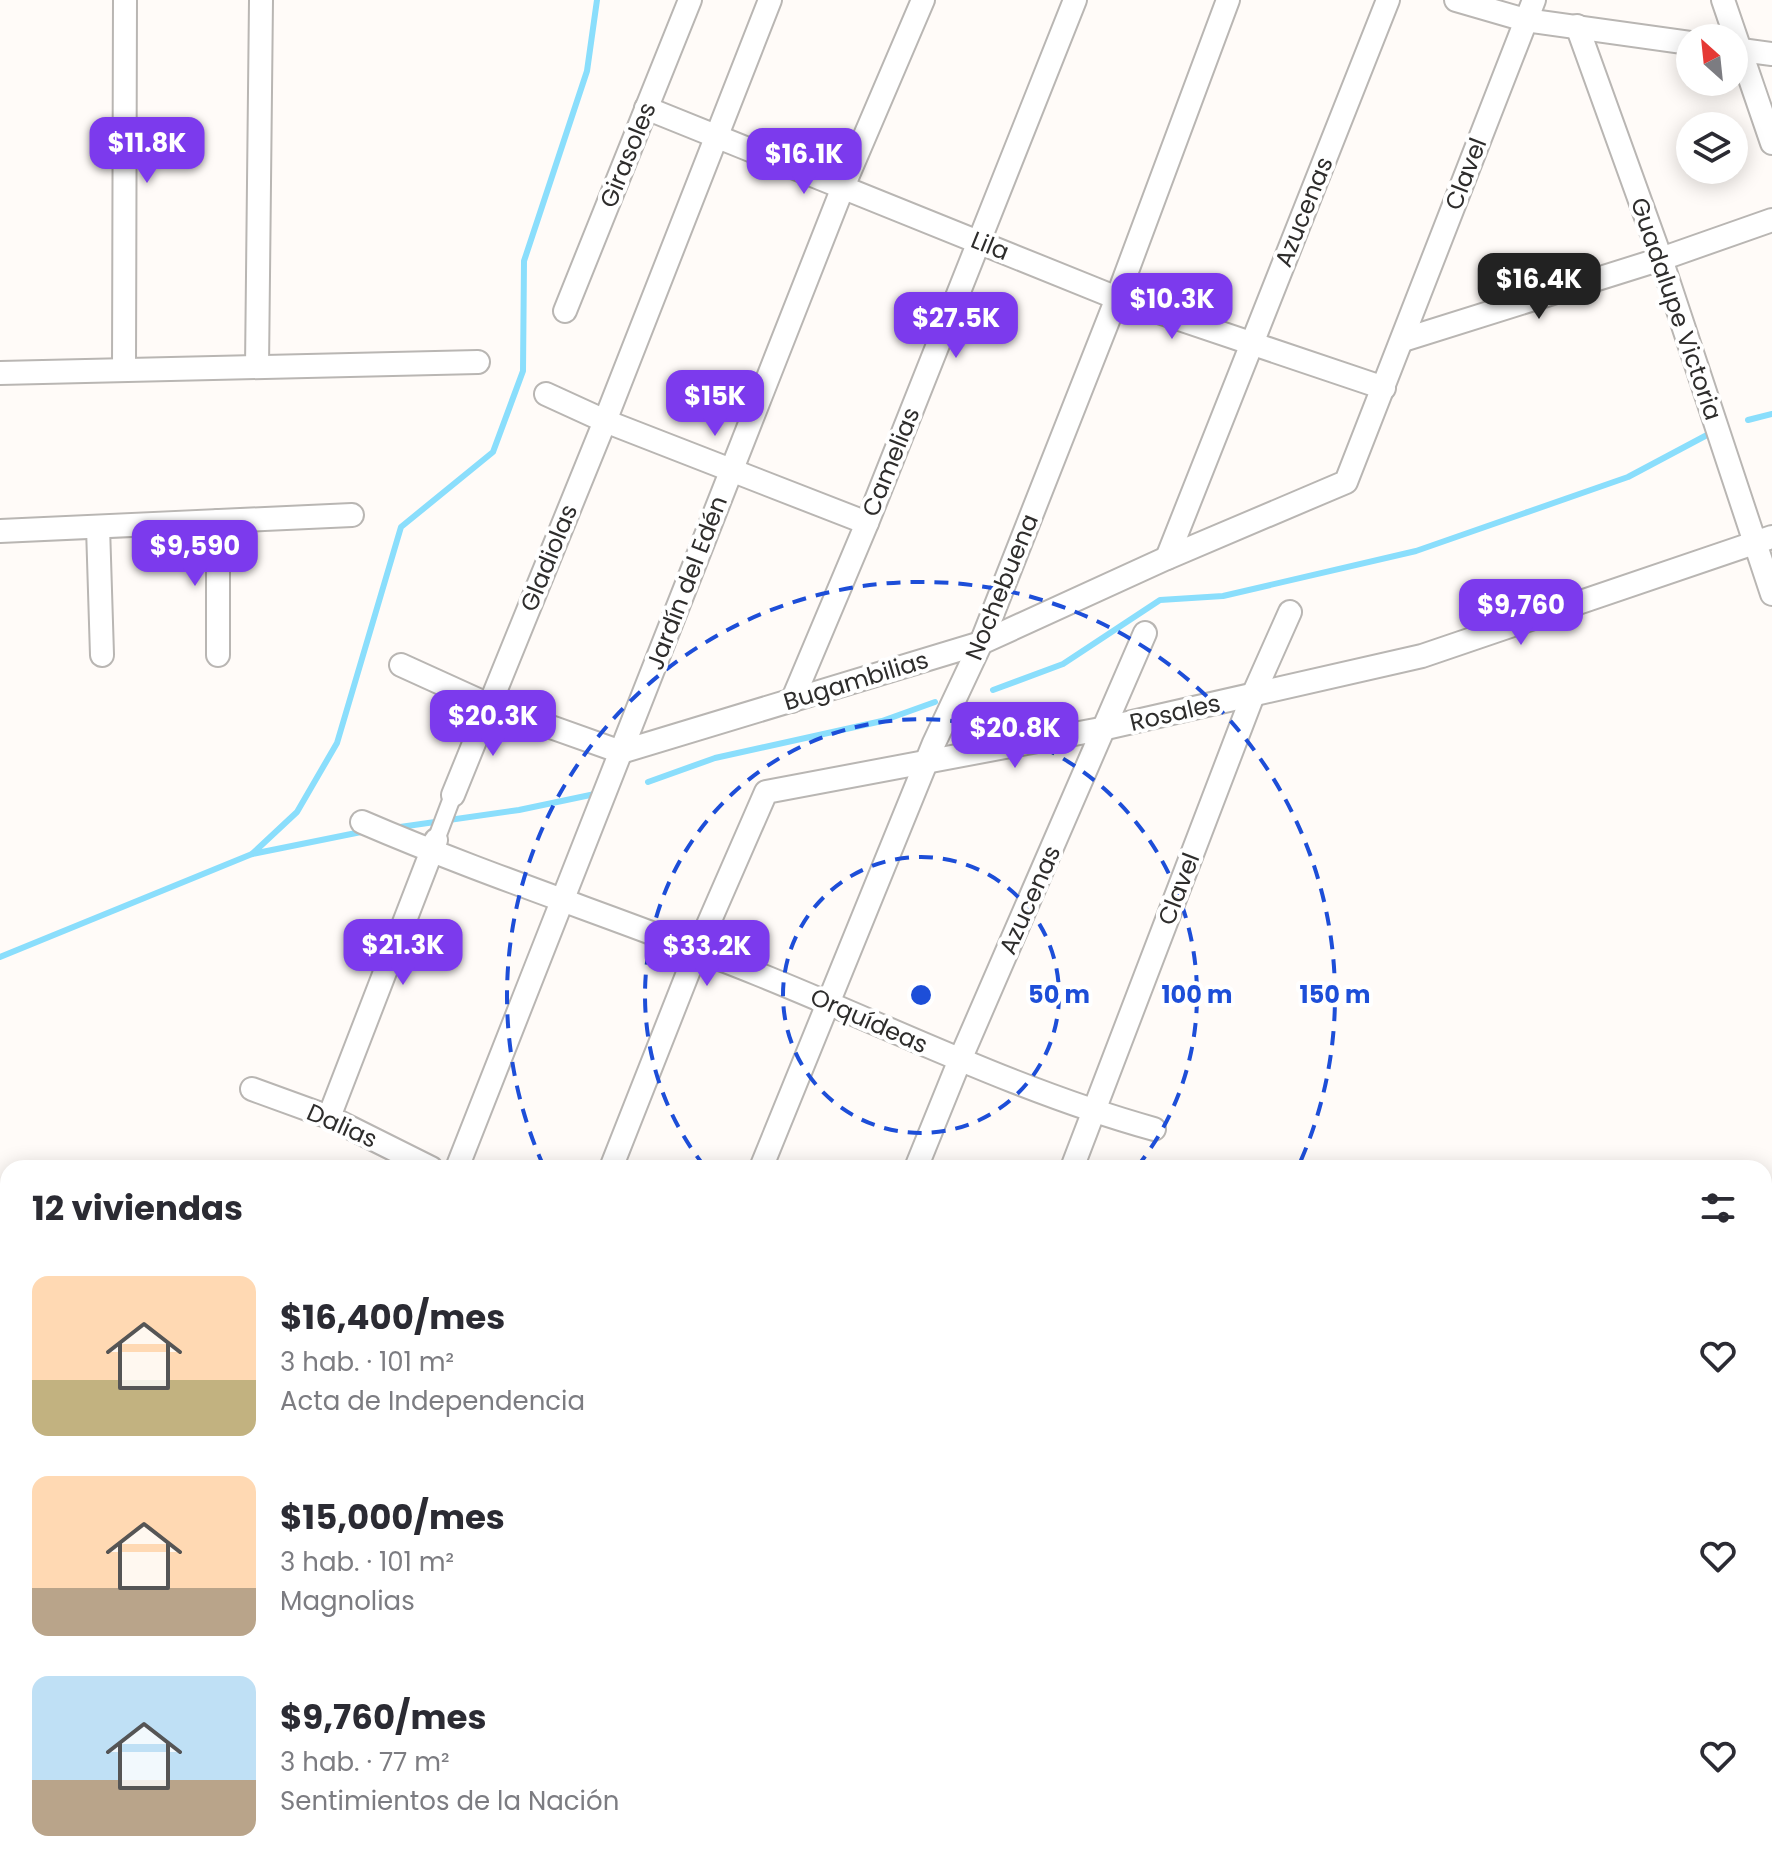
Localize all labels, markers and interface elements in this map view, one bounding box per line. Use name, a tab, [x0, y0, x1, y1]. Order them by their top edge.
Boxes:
north arrow	[1676, 24, 1748, 96]
map controls	[1676, 24, 1748, 184]
street label: Girasoles	[591, 97, 664, 212]
button: layers	[1676, 112, 1748, 184]
pin: $11.8K	[82, 117, 212, 185]
text: $11.8K	[108, 125, 186, 161]
pin: $16.1K	[739, 128, 869, 196]
street label: Clavel	[1437, 133, 1494, 215]
text: $16.1K	[765, 136, 843, 172]
street label: Azucenas	[1267, 152, 1341, 272]
street label: Guadalupe Victoria	[1623, 193, 1730, 425]
street label: Lila	[966, 223, 1014, 268]
pin: $16.4K	[1474, 253, 1604, 321]
text: $16.4K	[1496, 261, 1582, 297]
pin: $10.3K	[1107, 273, 1237, 341]
text: $10.3K	[1129, 281, 1215, 317]
pin: $27.5K	[891, 292, 1021, 360]
text: $27.5K	[912, 300, 1000, 336]
pin: $15K	[668, 370, 762, 438]
text: $15K	[684, 378, 746, 414]
street label: Camelias	[854, 402, 927, 521]
street label: Jardín del Edén	[638, 491, 735, 675]
street label: Gladiolas	[512, 499, 585, 616]
street label: Nochebuena	[957, 509, 1046, 665]
pin: $9,590	[130, 520, 260, 588]
text: $9,590	[150, 528, 240, 564]
pin: $9,760	[1456, 579, 1586, 647]
text: $9,760	[1477, 587, 1565, 623]
street label: Bugambilias	[779, 643, 932, 718]
street label: Rosales	[1126, 686, 1223, 739]
pin: $20.3K	[428, 690, 558, 758]
text: $20.3K	[448, 698, 538, 734]
pin: $20.8K	[950, 702, 1080, 770]
text: $20.8K	[969, 710, 1061, 746]
street label: Azucenas	[991, 840, 1068, 960]
street label: Clavel	[1150, 848, 1207, 930]
pin: $21.3K	[338, 919, 468, 987]
pin: $33.2K	[642, 920, 772, 988]
text: $21.3K	[362, 927, 444, 963]
text: $33.2K	[663, 928, 751, 964]
text: 50 m	[1028, 978, 1090, 1011]
text: 100 m	[1162, 978, 1232, 1011]
text: 150 m	[1300, 978, 1370, 1011]
street label: Orquídeas	[805, 980, 933, 1061]
centre of rings	[907, 981, 935, 1009]
street label: Dalias	[302, 1095, 383, 1156]
text: 12 viviendas	[32, 1184, 243, 1232]
icon: filters	[1696, 1186, 1740, 1230]
text: $16,400/mes	[280, 1293, 505, 1341]
icon: home	[96, 1308, 192, 1404]
icon: heart	[1696, 1334, 1740, 1378]
text: 3 hab. · 101 m²	[280, 1344, 454, 1380]
text: Acta de Independencia	[280, 1383, 585, 1419]
text: $15,000/mes	[280, 1493, 505, 1541]
icon: home	[96, 1508, 192, 1604]
icon: heart	[1696, 1534, 1740, 1578]
text: 3 hab. · 101 m²	[280, 1544, 454, 1580]
text: Magnolias	[280, 1583, 415, 1619]
text: $9,760/mes	[280, 1693, 486, 1741]
icon: home	[96, 1708, 192, 1804]
icon: heart	[1696, 1734, 1740, 1778]
text: 3 hab. · 77 m²	[280, 1744, 450, 1780]
text: Sentimientos de la Nación	[280, 1783, 619, 1819]

